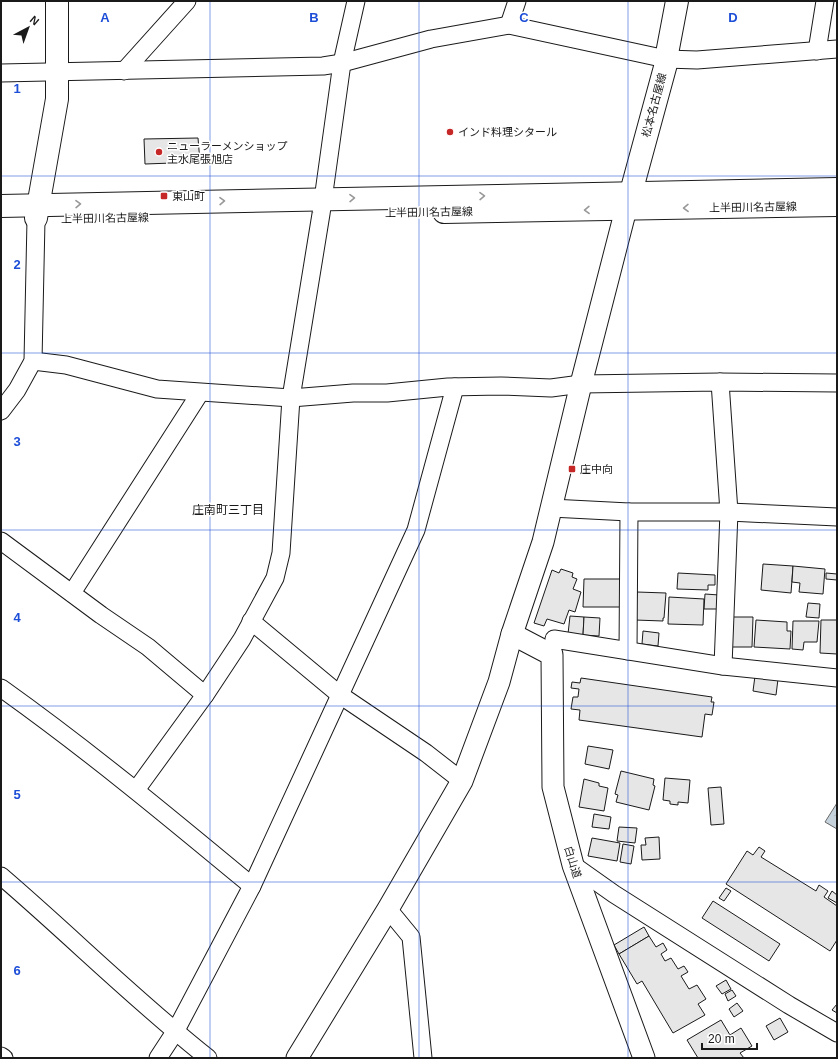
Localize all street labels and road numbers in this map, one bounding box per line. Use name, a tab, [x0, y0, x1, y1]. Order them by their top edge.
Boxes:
street label: 松本名古屋線	[640, 72, 668, 138]
street label: 上半田川名古屋線	[709, 200, 797, 214]
street label: 上半田川名古屋線	[385, 205, 473, 219]
street label: 上半田川名古屋線	[61, 211, 149, 225]
street label: 白山道	[562, 844, 584, 880]

